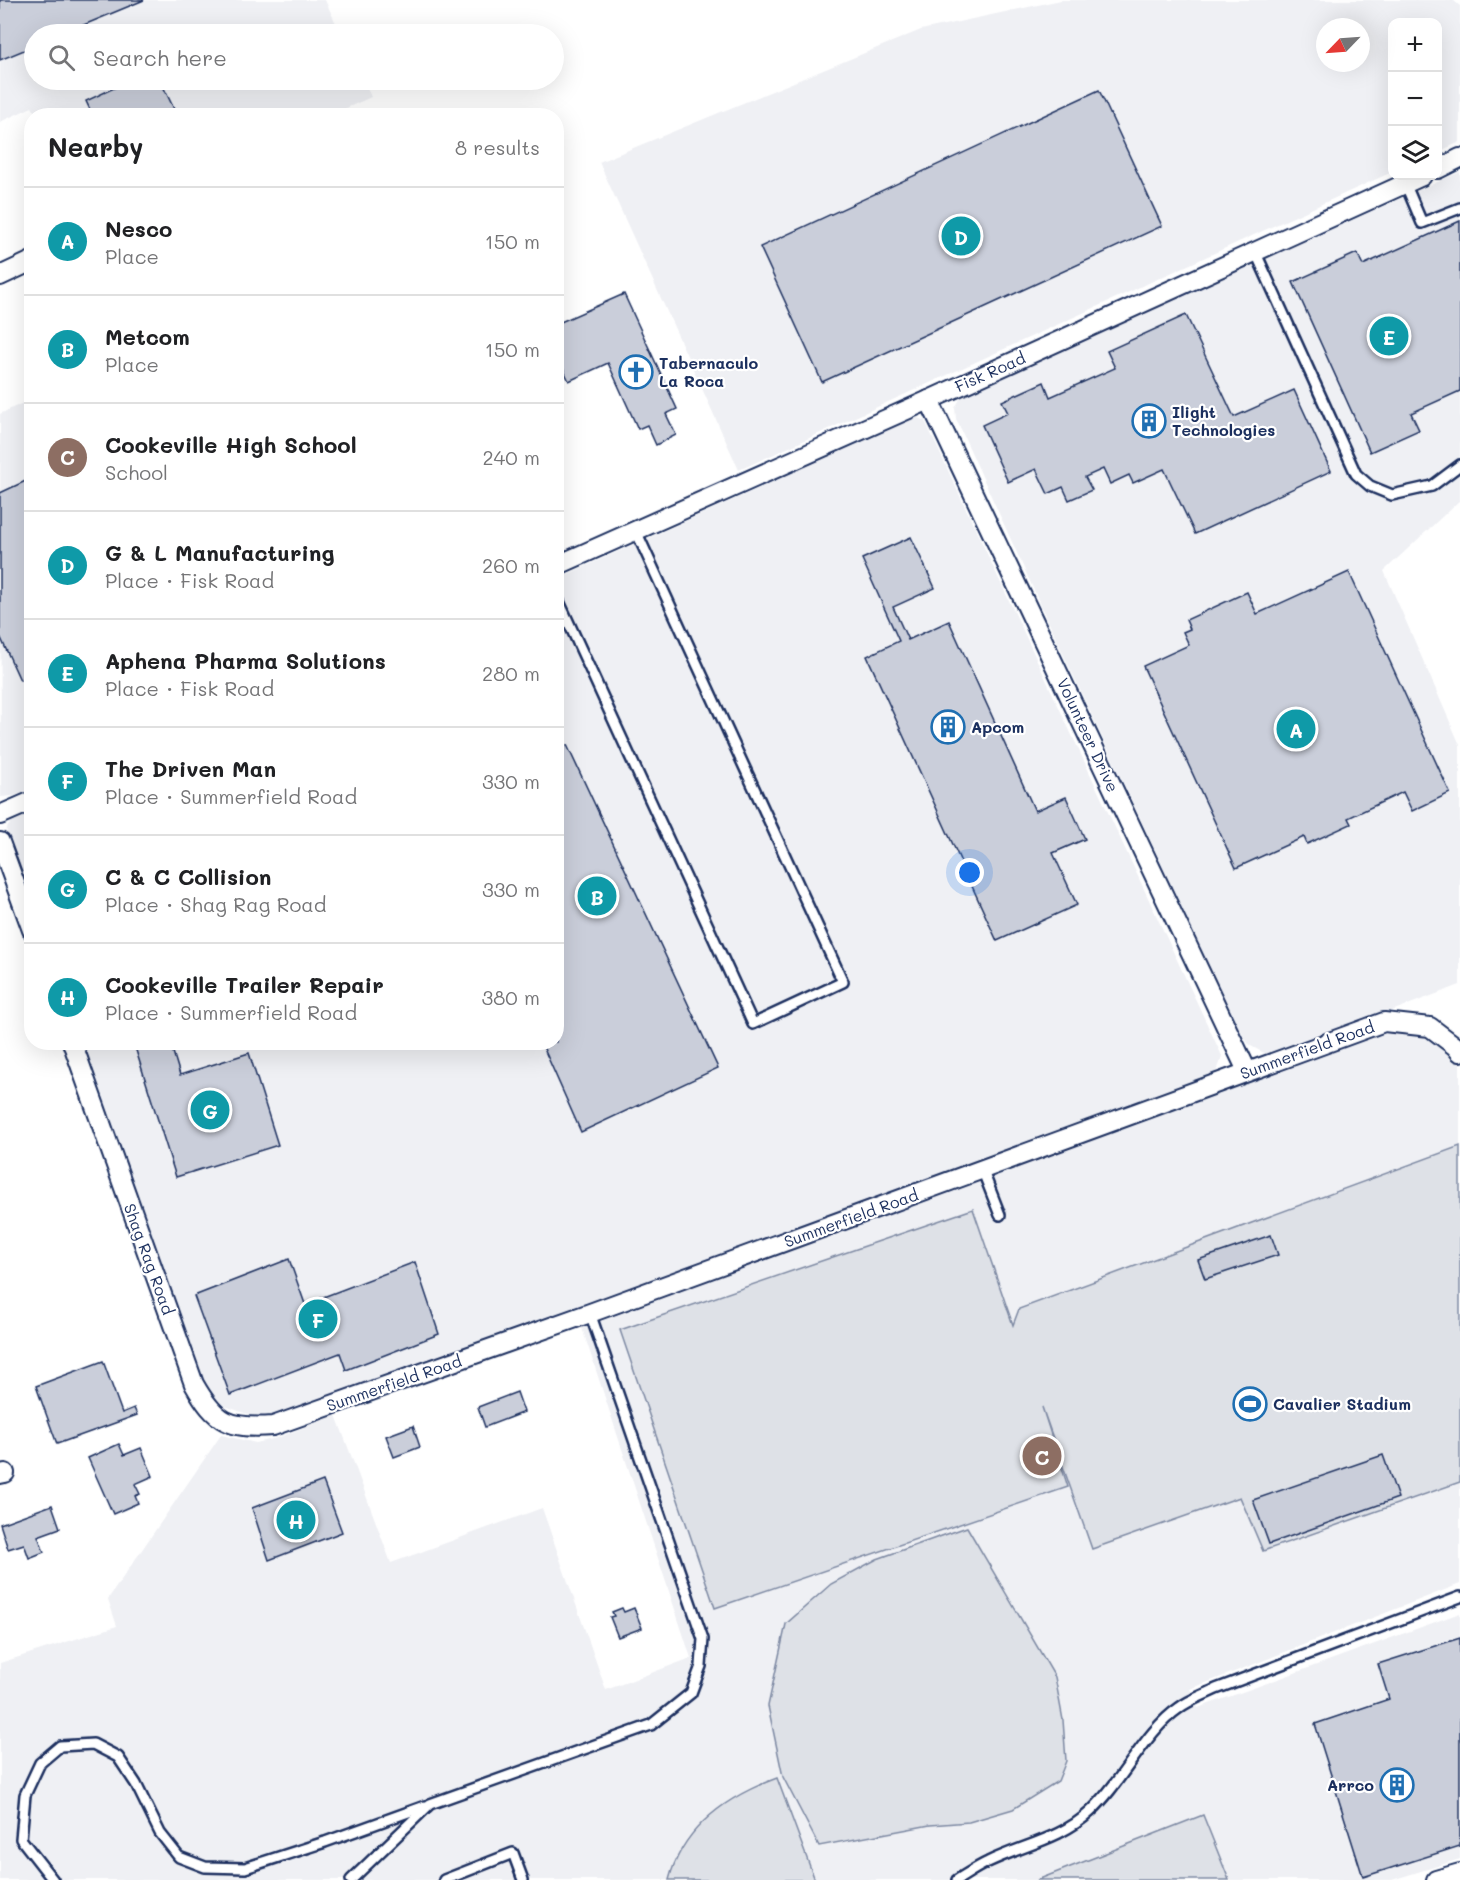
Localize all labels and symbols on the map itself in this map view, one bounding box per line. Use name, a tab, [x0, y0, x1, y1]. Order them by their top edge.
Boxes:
north arrow	[1316, 18, 1370, 72]
pin: D	[942, 214, 980, 258]
pin: E	[1370, 314, 1408, 358]
street label: Fisk Road	[951, 347, 1028, 396]
place label: Tabernaculo La Roca	[659, 352, 758, 391]
church icon: Tabernaculo La Roca	[618, 354, 654, 390]
place label: Ilight Technologies	[1172, 401, 1275, 440]
building icon: Ilight Technologies	[1131, 403, 1167, 439]
street label: Volunteer Drive	[1053, 674, 1124, 795]
pin: A	[1276, 706, 1316, 752]
building icon: Apcom	[930, 709, 966, 745]
place label: Apcom	[971, 716, 1024, 737]
your location	[955, 858, 984, 887]
pin: B	[578, 874, 616, 918]
street label: Summerfield Road	[1237, 1015, 1377, 1084]
pin: G	[190, 1088, 230, 1132]
street label: Summerfield Road	[781, 1183, 921, 1252]
street label: Shag Rag Road	[120, 1200, 179, 1317]
pin: F	[298, 1296, 338, 1342]
street label: Summerfield Road	[324, 1350, 464, 1415]
sports icon: Cavalier Stadium	[1232, 1386, 1268, 1422]
place label: Cavalier Stadium	[1273, 1393, 1411, 1414]
pin: C	[1022, 1434, 1062, 1478]
pin: H	[276, 1498, 316, 1543]
building icon: Arrco	[1379, 1767, 1415, 1803]
place label: Arrco	[1327, 1774, 1374, 1795]

